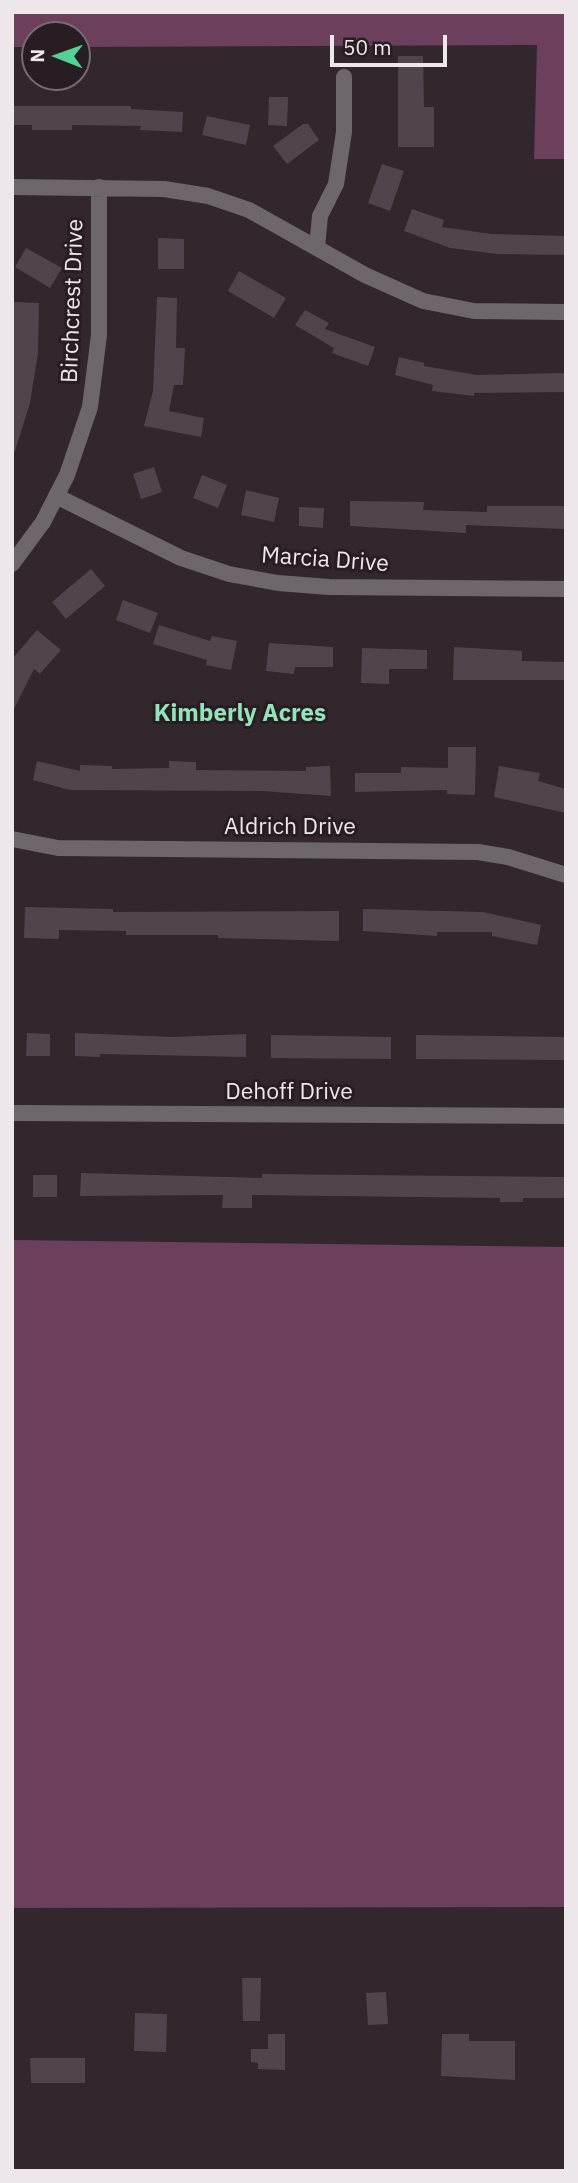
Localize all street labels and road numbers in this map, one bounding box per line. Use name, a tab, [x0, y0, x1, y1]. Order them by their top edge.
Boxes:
street label: Birchcrest Drive	[56, 218, 90, 384]
street label: Marcia Drive	[260, 542, 390, 578]
street label: Aldrich Drive	[224, 813, 356, 841]
street label: Dehoff Drive	[225, 1078, 353, 1106]

